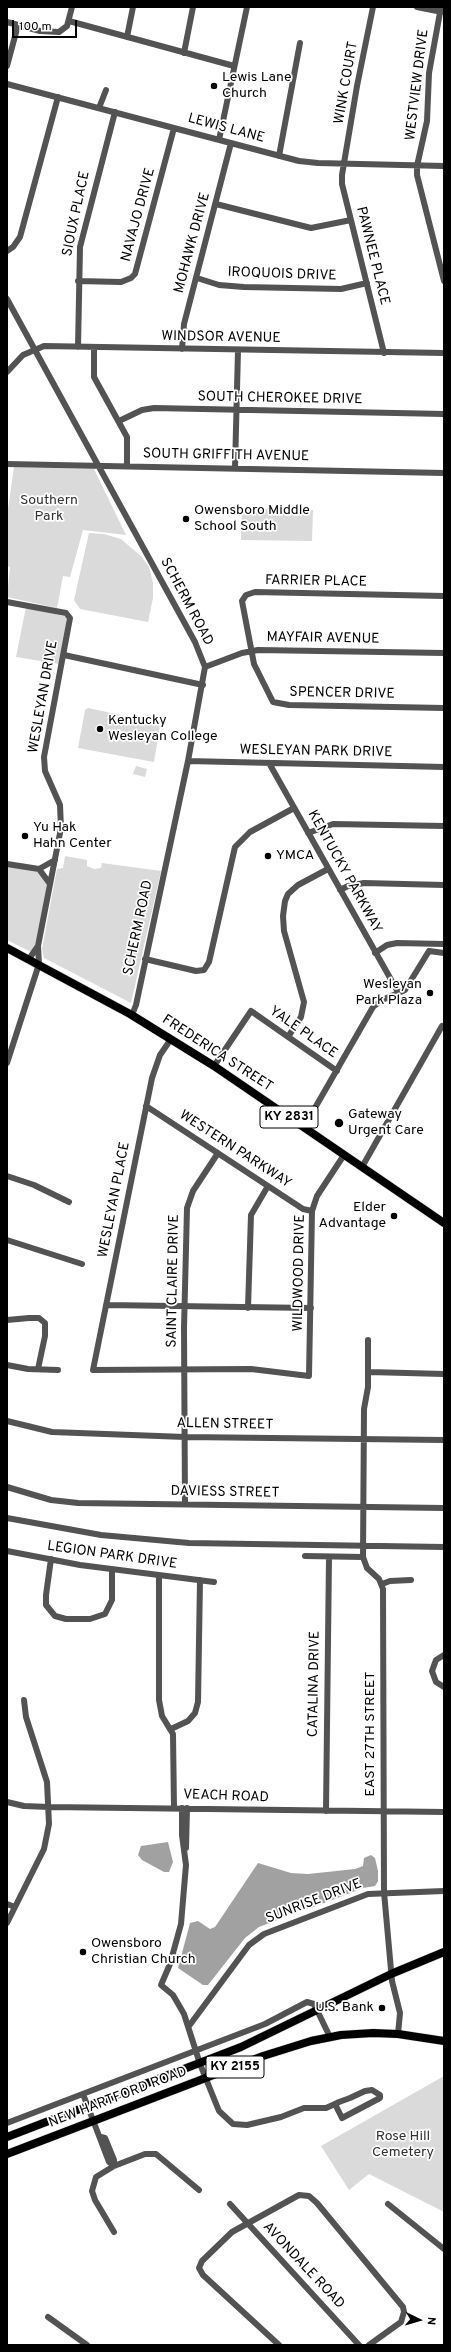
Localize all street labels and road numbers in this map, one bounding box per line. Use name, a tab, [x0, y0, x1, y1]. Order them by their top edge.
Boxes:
street label: WESTVIEW DRIVE	[403, 28, 433, 142]
street label: WINK COURT	[331, 40, 363, 126]
street label: LEWIS LANE	[186, 111, 266, 147]
street label: NAVAJO DRIVE	[118, 166, 160, 264]
street label: SIOUX PLACE	[60, 170, 94, 258]
street label: MOHAWK DRIVE	[171, 191, 215, 295]
street label: PAWNEE PLACE	[352, 205, 392, 307]
street label: IROQUOIS DRIVE	[227, 265, 337, 285]
street label: WINDSOR AVENUE	[161, 329, 281, 347]
street label: SOUTH CHEROKEE DRIVE	[197, 389, 363, 409]
street label: SOUTH GRIFFITH AVENUE	[143, 446, 309, 466]
street label: SCHERM ROAD	[156, 555, 216, 649]
street label: FARRIER PLACE	[265, 573, 367, 591]
street label: MAYFAIR AVENUE	[266, 630, 380, 648]
street label: WESLEYAN DRIVE	[26, 639, 62, 755]
street label: SPENCER DRIVE	[289, 685, 395, 703]
street label: WESLEYAN PARK DRIVE	[239, 742, 393, 762]
street label: KENTUCKY PARKWAY	[303, 807, 385, 937]
street label: SCHERM ROAD	[121, 879, 157, 977]
street label: YALE PLACE	[266, 1003, 340, 1063]
street label: FREDERICA STREET	[159, 1012, 275, 1096]
road number: KY 2831	[260, 1106, 318, 1128]
street label: WESTERN PARKWAY	[176, 1107, 294, 1193]
street label: WESLEYAN PLACE	[96, 1141, 134, 1259]
street label: SAINT CLAIRE DRIVE	[164, 1214, 184, 1348]
street label: WILDWOOD DRIVE	[291, 1214, 309, 1332]
street label: ALLEN STREET	[176, 1416, 274, 1434]
street label: DAVIESS STREET	[170, 1484, 280, 1502]
street label: LEGION PARK DRIVE	[46, 1539, 178, 1573]
street label: CATALINA DRIVE	[306, 1631, 324, 1737]
street label: EAST 27TH STREET	[363, 1671, 379, 1797]
street label: VEACH ROAD	[183, 1787, 269, 1807]
street label: SUNRISE DRIVE	[264, 1876, 364, 1928]
road number: KY 2155	[206, 2056, 264, 2078]
street label: NEW HARTFORD ROAD	[46, 2064, 190, 2132]
street label: AVONDALE ROAD	[259, 2219, 347, 2313]

